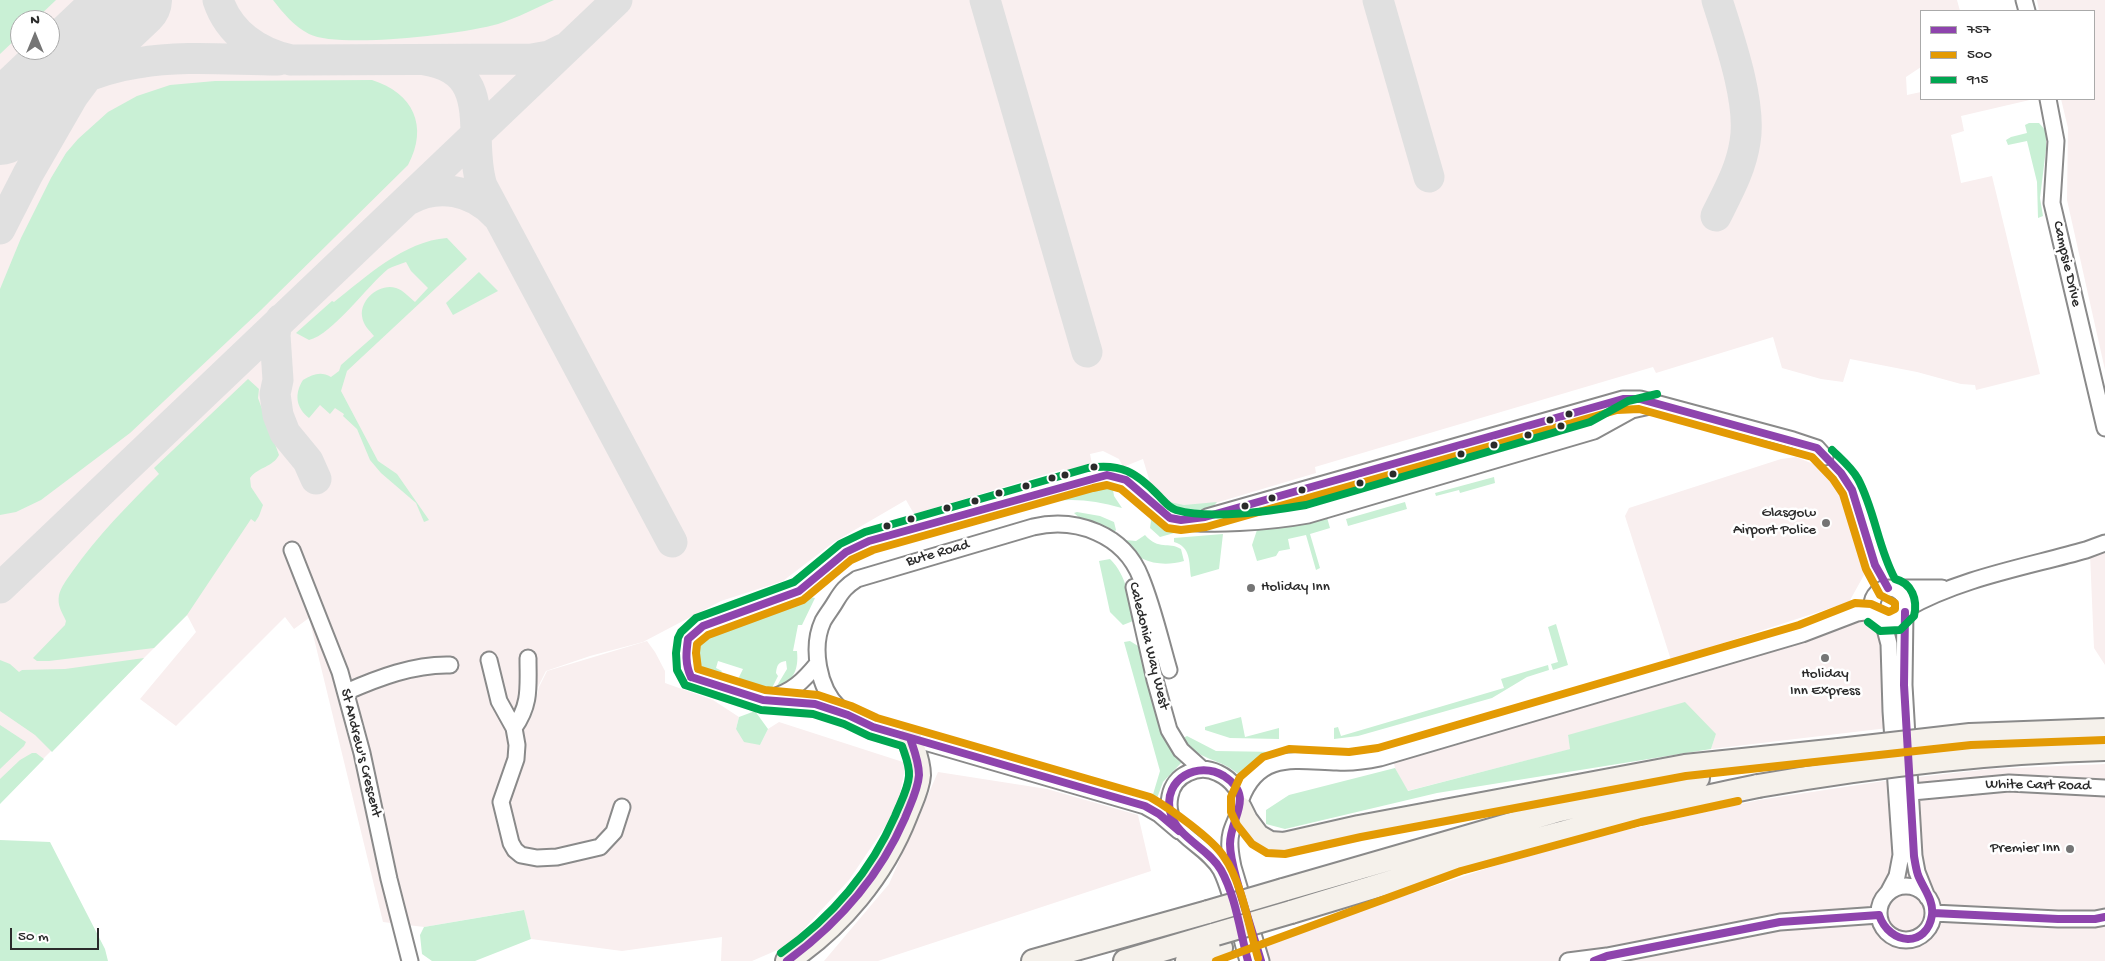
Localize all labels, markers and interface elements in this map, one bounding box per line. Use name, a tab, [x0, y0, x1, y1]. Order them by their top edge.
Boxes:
north arrow	[10, 10, 60, 60]
legend	[1920, 10, 2095, 100]
text: N	[30, 12, 40, 29]
text: 757	[1967, 21, 1991, 39]
text: 500	[1967, 46, 1992, 64]
text: 915	[1967, 71, 1988, 89]
street label: Campsie Drive	[2047, 219, 2085, 309]
unlabelled marker	[1564, 409, 1574, 419]
unlabelled marker	[1545, 415, 1555, 425]
unlabelled marker	[1556, 421, 1566, 431]
unlabelled marker	[1523, 430, 1533, 440]
unlabelled marker	[1489, 440, 1499, 450]
unlabelled marker	[1456, 449, 1466, 459]
unlabelled marker	[1089, 462, 1099, 472]
unlabelled marker	[1388, 469, 1398, 479]
unlabelled marker	[1060, 470, 1070, 480]
unlabelled marker	[1047, 473, 1057, 483]
unlabelled marker	[1355, 478, 1365, 488]
unlabelled marker	[1021, 481, 1031, 491]
unlabelled marker	[1297, 485, 1307, 495]
unlabelled marker	[994, 488, 1004, 498]
unlabelled marker	[1267, 493, 1277, 503]
unlabelled marker	[970, 496, 980, 506]
unlabelled marker	[1240, 501, 1250, 511]
unlabelled marker	[942, 503, 952, 513]
place label: Glasgow Airport Police	[1733, 505, 1816, 540]
unlabelled marker	[906, 514, 916, 524]
marker: Glasgow Airport Police	[1820, 517, 1832, 529]
unlabelled marker	[882, 521, 892, 531]
street label: Bute Road	[904, 536, 972, 572]
place label: Holiday Inn	[1261, 579, 1330, 597]
street label: Caledonia Way West	[1123, 581, 1173, 711]
marker: Holiday Inn	[1245, 582, 1257, 594]
marker: Holiday Inn Express	[1819, 652, 1831, 664]
place label: Holiday Inn Express	[1790, 666, 1860, 701]
street label: St Andrew's Crescent	[335, 687, 385, 819]
street label: White Cart Road	[1985, 776, 2091, 796]
place label: Premier Inn	[1990, 840, 2060, 858]
marker: Premier Inn	[2064, 843, 2076, 855]
scale bar	[12, 918, 101, 950]
text: 50 m	[18, 928, 49, 946]

